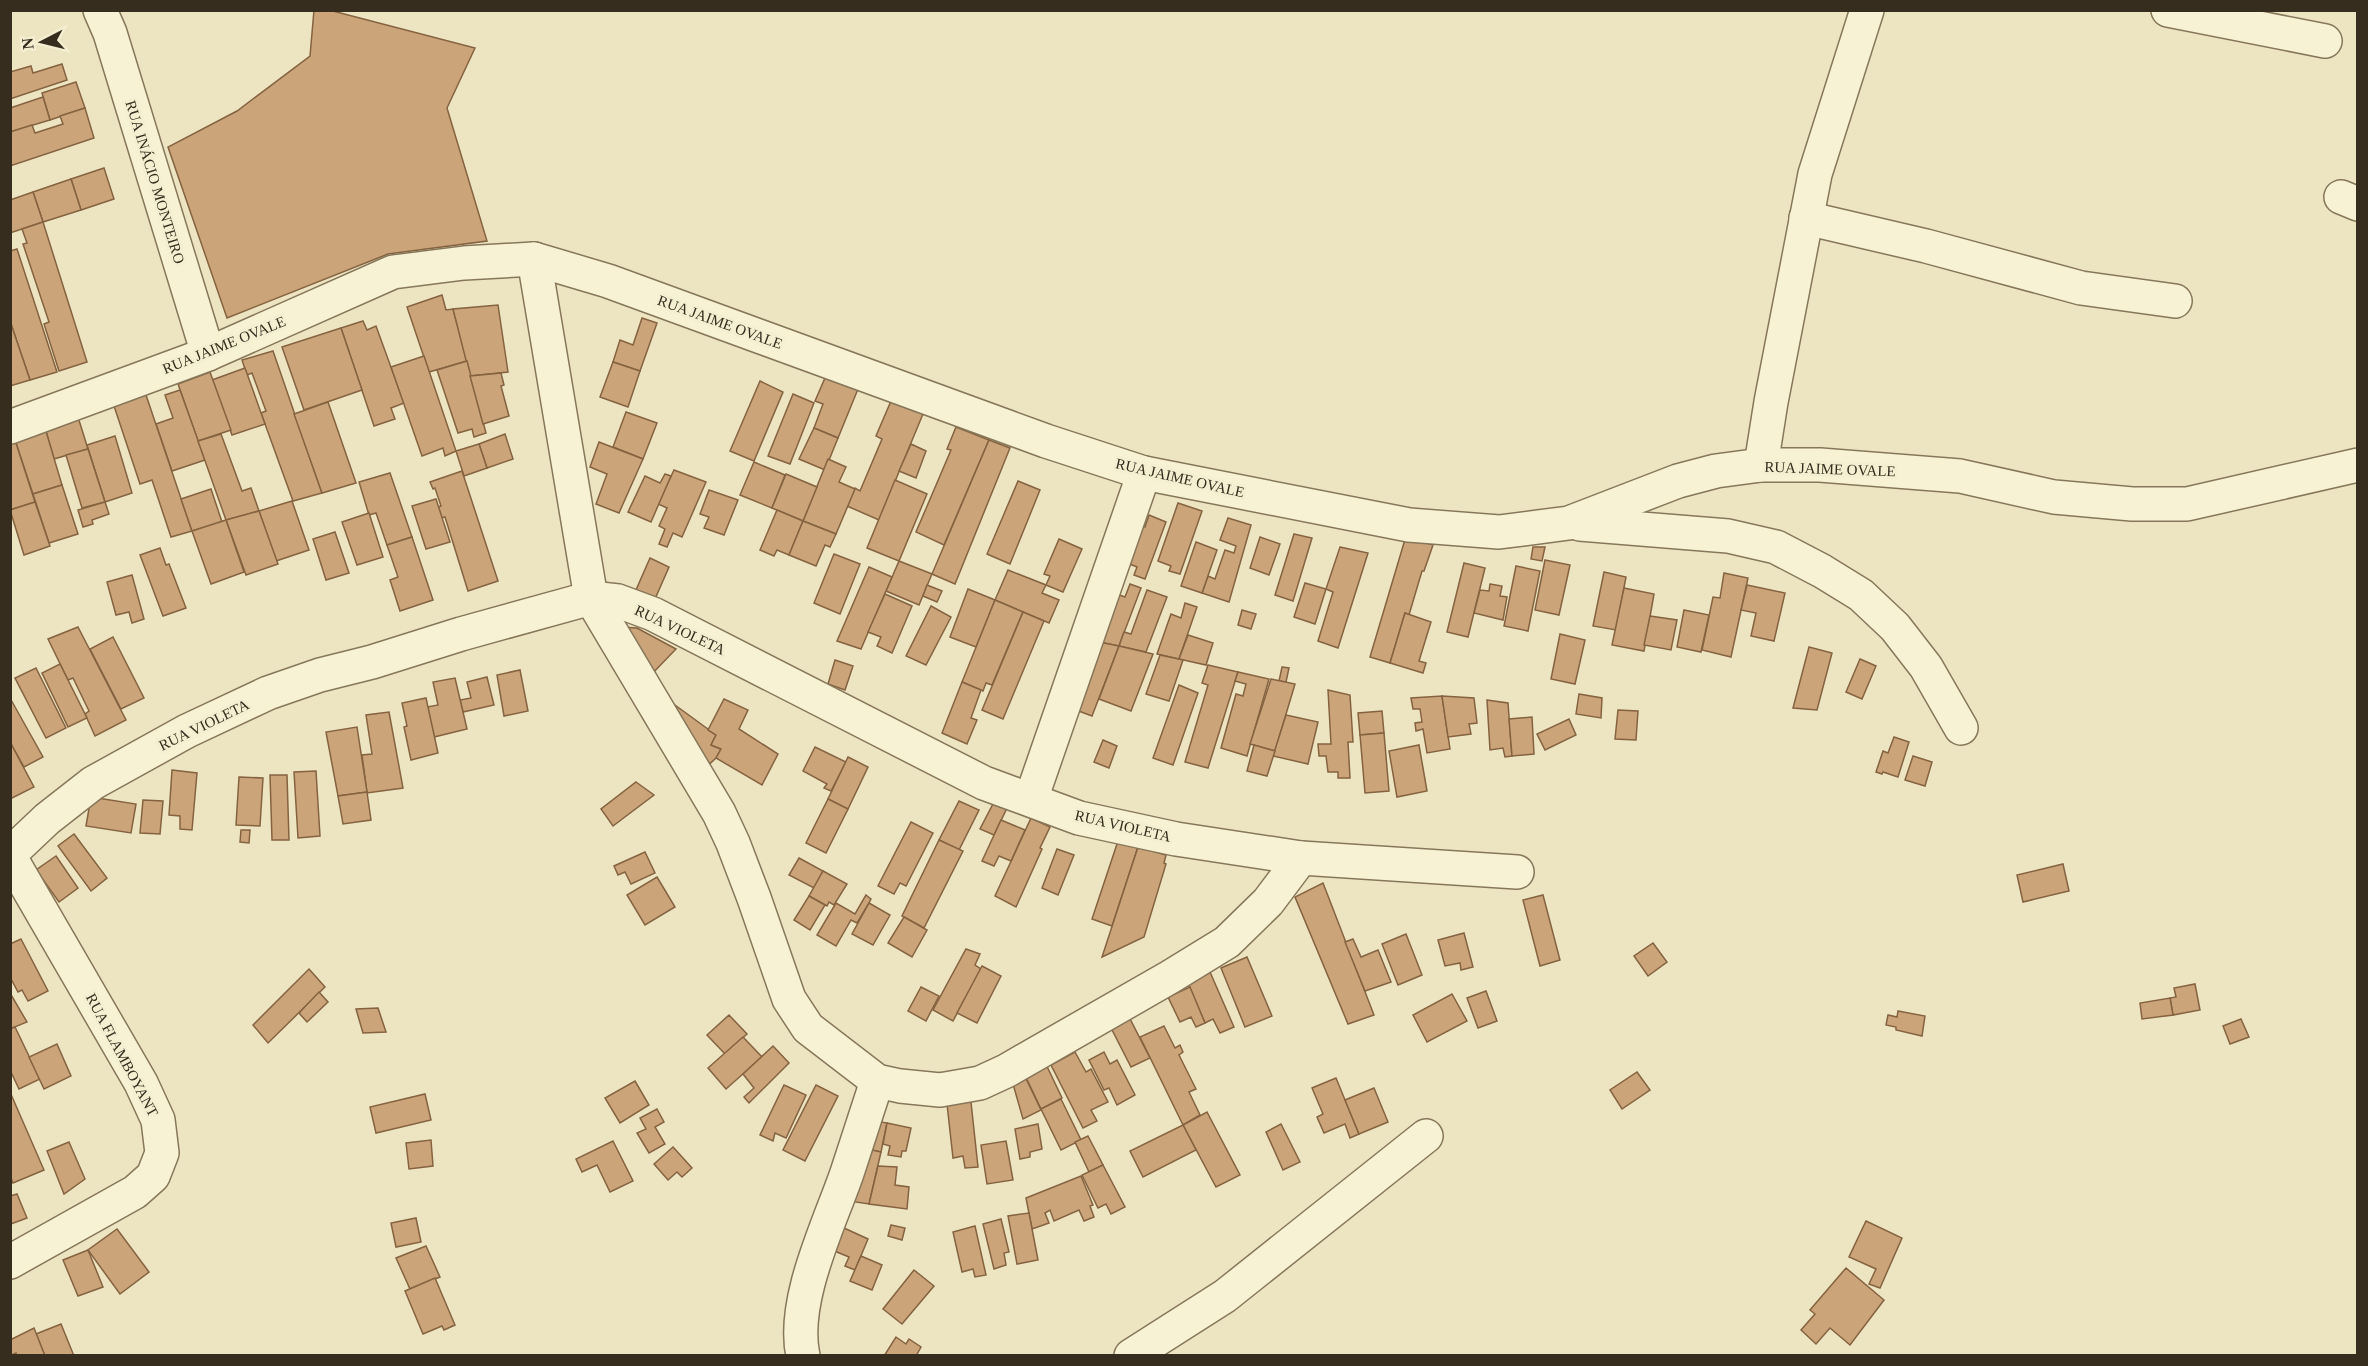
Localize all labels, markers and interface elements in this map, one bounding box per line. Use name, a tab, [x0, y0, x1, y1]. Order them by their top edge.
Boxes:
north arrow	[12, 12, 72, 72]
text: N	[18, 37, 37, 51]
street label: RUA INÁCIO MONTEIRO	[122, 98, 188, 266]
street label: RUA JAIME OVALE	[656, 292, 784, 352]
street label: RUA JAIME OVALE	[160, 313, 288, 377]
street label: RUA JAIME OVALE	[1114, 455, 1246, 501]
street label: RUA JAIME OVALE	[1764, 459, 1896, 479]
street label: RUA VIOLETA	[632, 602, 728, 658]
street label: RUA VIOLETA	[156, 696, 252, 754]
street label: RUA VIOLETA	[1073, 807, 1173, 845]
street label: RUA FLAMBOYANT	[83, 991, 161, 1119]

